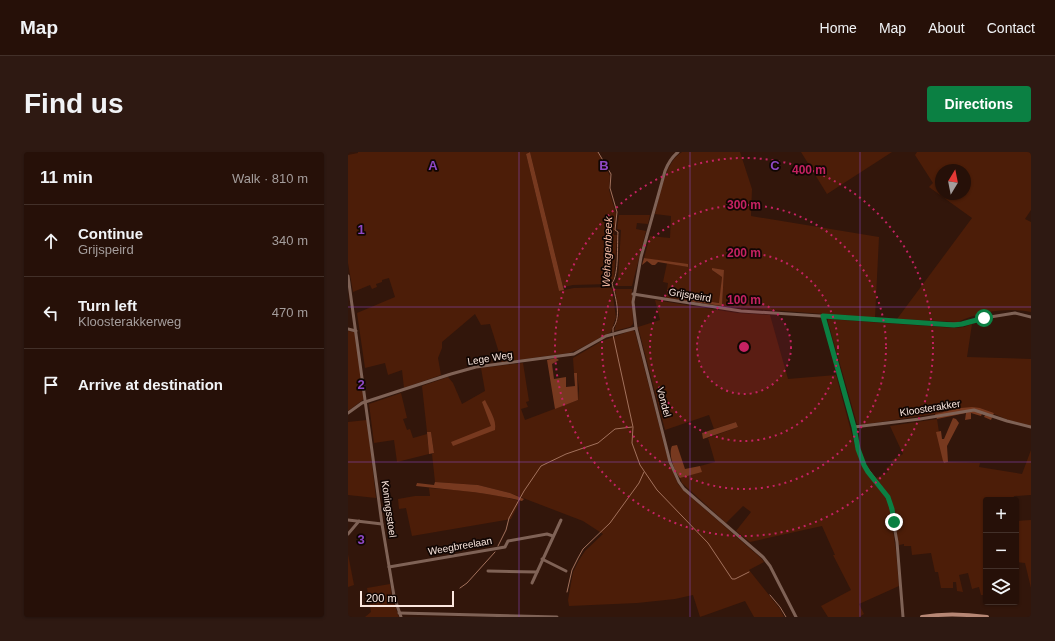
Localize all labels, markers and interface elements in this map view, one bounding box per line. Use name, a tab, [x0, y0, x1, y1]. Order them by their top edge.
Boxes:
text: Map	[20, 17, 58, 38]
text: Home	[820, 20, 857, 36]
text: Map	[879, 20, 906, 36]
text: About	[928, 20, 965, 36]
text: Contact	[987, 20, 1035, 36]
button: Directions	[927, 86, 1031, 122]
text: Find us	[24, 88, 124, 119]
text: A	[428, 158, 438, 173]
text: B	[599, 158, 609, 173]
text: C	[770, 158, 780, 173]
text: 400 m	[792, 163, 826, 177]
north arrow	[935, 164, 971, 200]
text: 11 min	[40, 168, 93, 187]
text: Walk · 810 m	[232, 171, 308, 186]
text: 300 m	[727, 198, 761, 212]
water label: Wehagenbeek	[600, 216, 614, 288]
text: 1	[357, 222, 365, 237]
text: Continue	[78, 225, 143, 242]
icon: ahead	[40, 230, 62, 252]
text: 340 m	[272, 233, 308, 248]
text: Grijspeird	[78, 242, 134, 257]
text: 200 m	[727, 246, 761, 260]
street label: Grijspeird	[668, 286, 712, 304]
text: 100 m	[727, 293, 761, 307]
text: Turn left	[78, 297, 137, 314]
icon: left	[40, 302, 62, 324]
text: 470 m	[272, 305, 308, 320]
route start	[975, 309, 993, 327]
text: Kloosterakkerweg	[78, 314, 181, 329]
centre of rings	[737, 340, 751, 354]
street label: Lege Weg	[467, 349, 513, 367]
icon: arrive	[40, 374, 62, 396]
text: Arrive at destination	[78, 376, 223, 393]
text: 2	[357, 377, 365, 392]
street label: Vondel	[655, 386, 673, 418]
street label: Kloosterakker	[899, 398, 962, 418]
street label: Koningsstoel	[380, 480, 398, 538]
map controls	[983, 497, 1019, 605]
button: +	[983, 497, 1019, 533]
route end	[885, 513, 903, 531]
text: 3	[357, 532, 365, 547]
button: −	[983, 533, 1019, 569]
street label: Weegbreelaan	[427, 535, 493, 557]
button: layers	[983, 569, 1019, 605]
scale bar	[360, 589, 454, 608]
text: 200 m	[366, 592, 397, 604]

